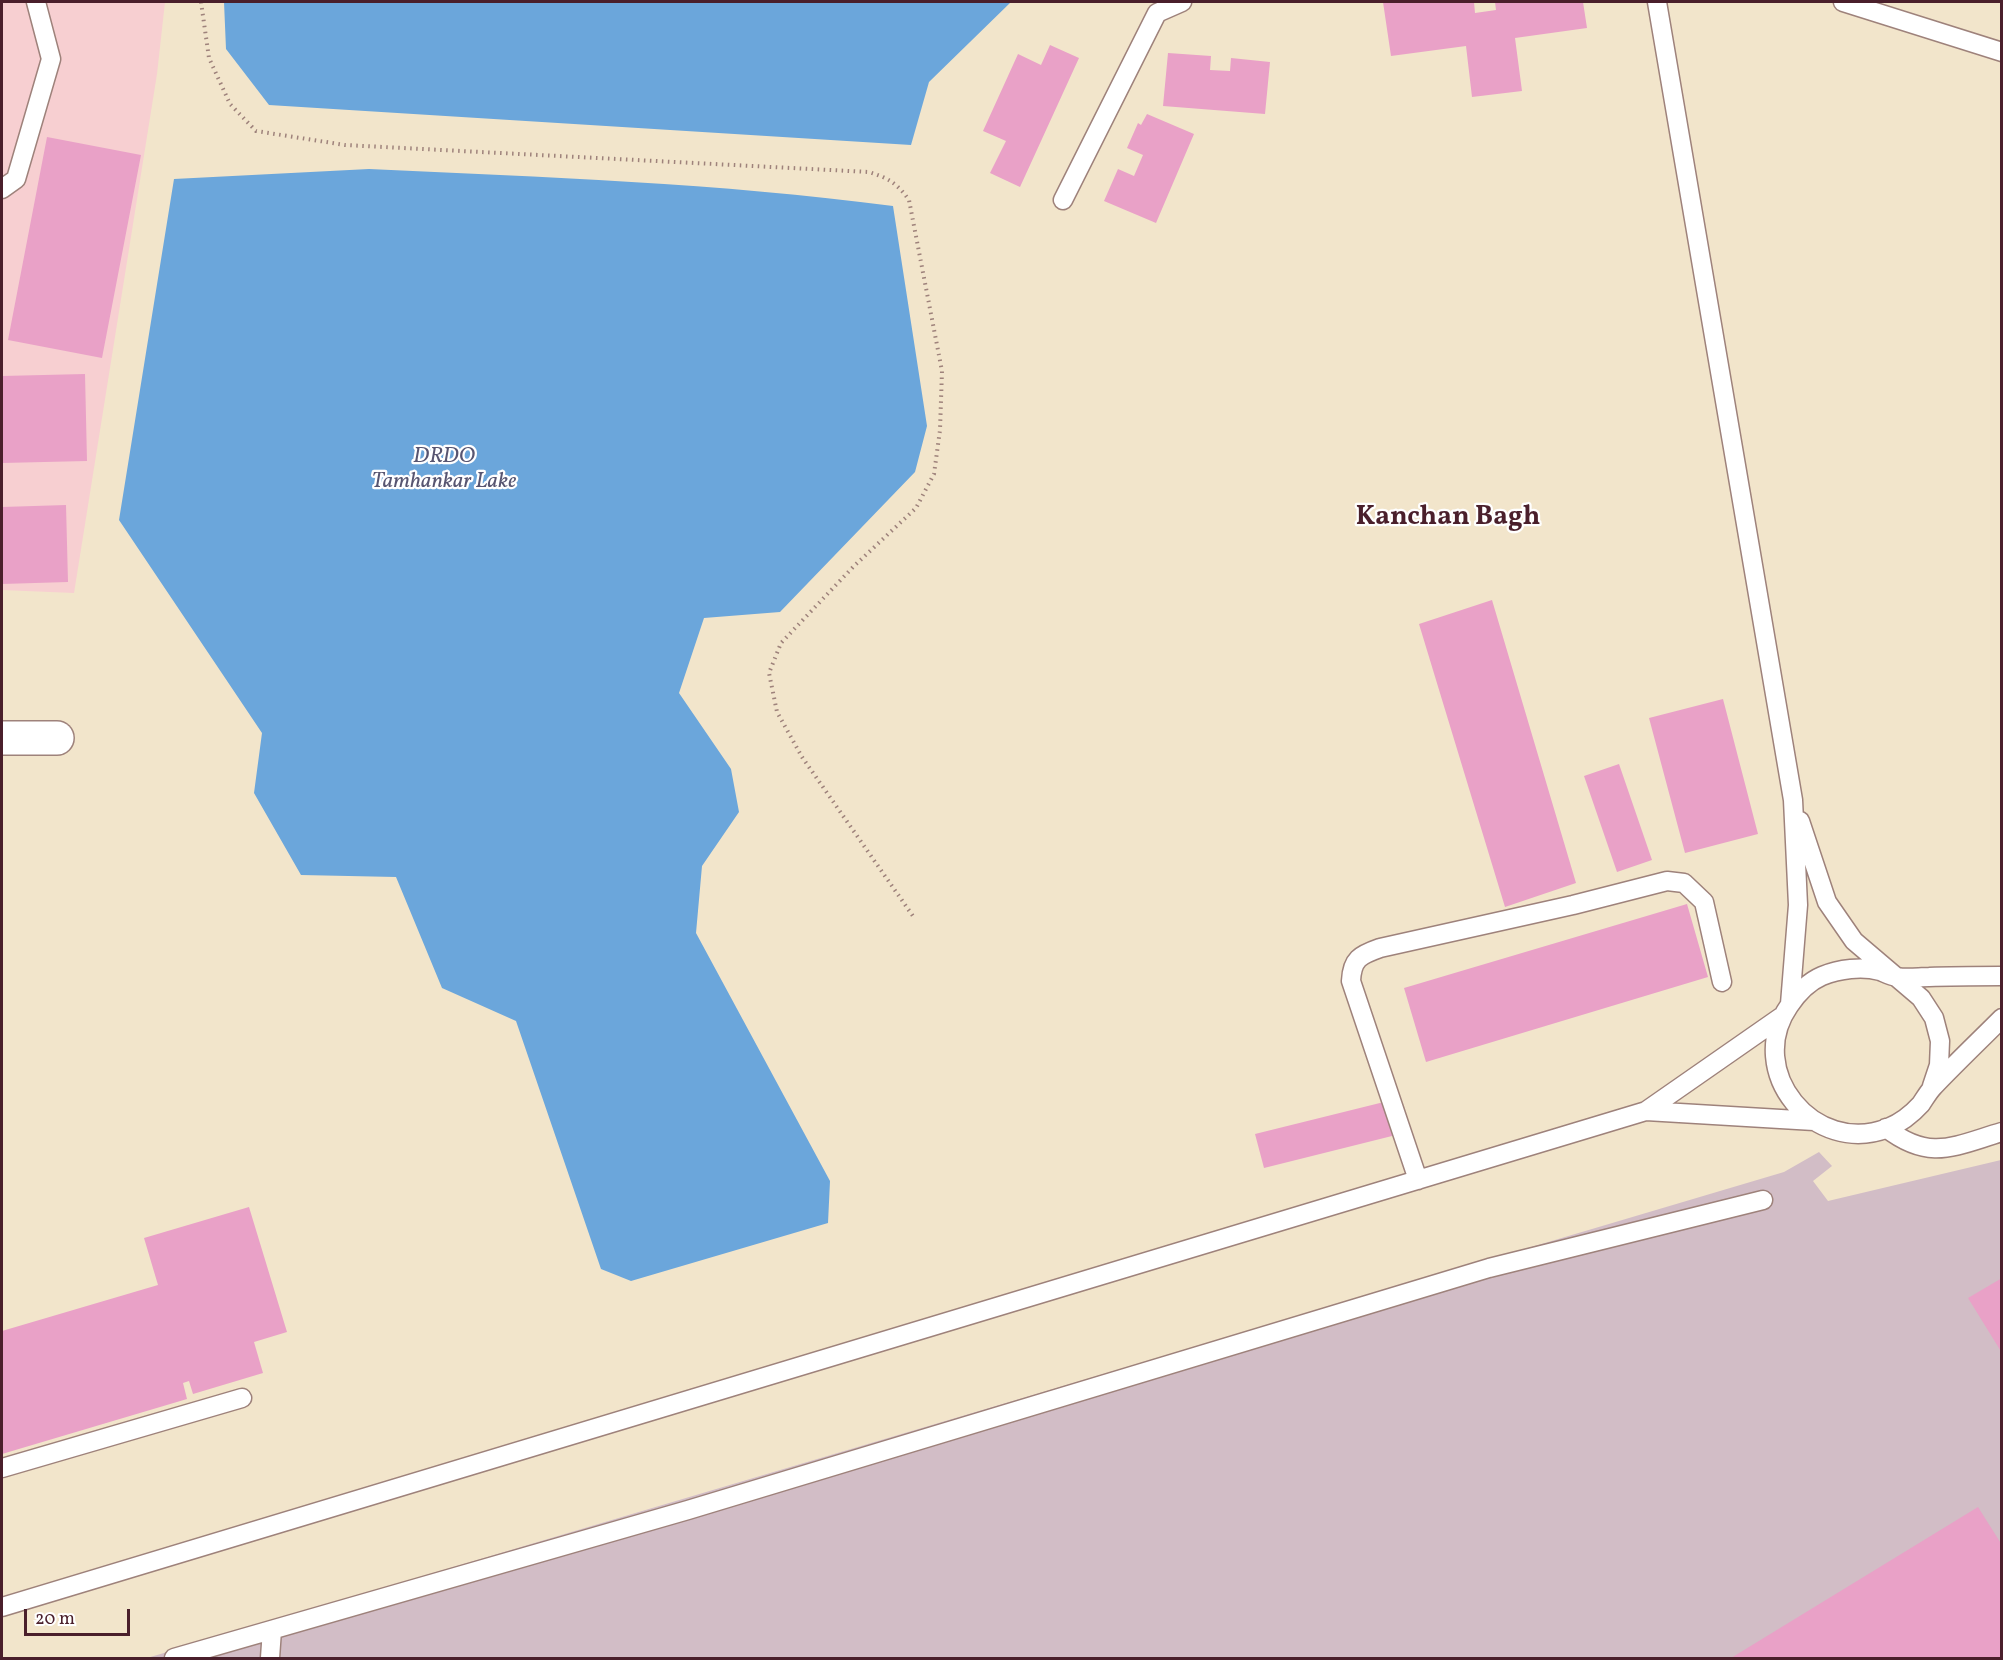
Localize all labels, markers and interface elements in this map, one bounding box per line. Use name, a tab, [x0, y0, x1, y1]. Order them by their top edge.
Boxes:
water label: DRDO Tamhankar Lake	[372, 445, 516, 496]
district label: Kanchan Bagh	[1356, 503, 1540, 535]
scale bar	[27, 1597, 134, 1635]
text: 20 m	[35, 1607, 75, 1632]

